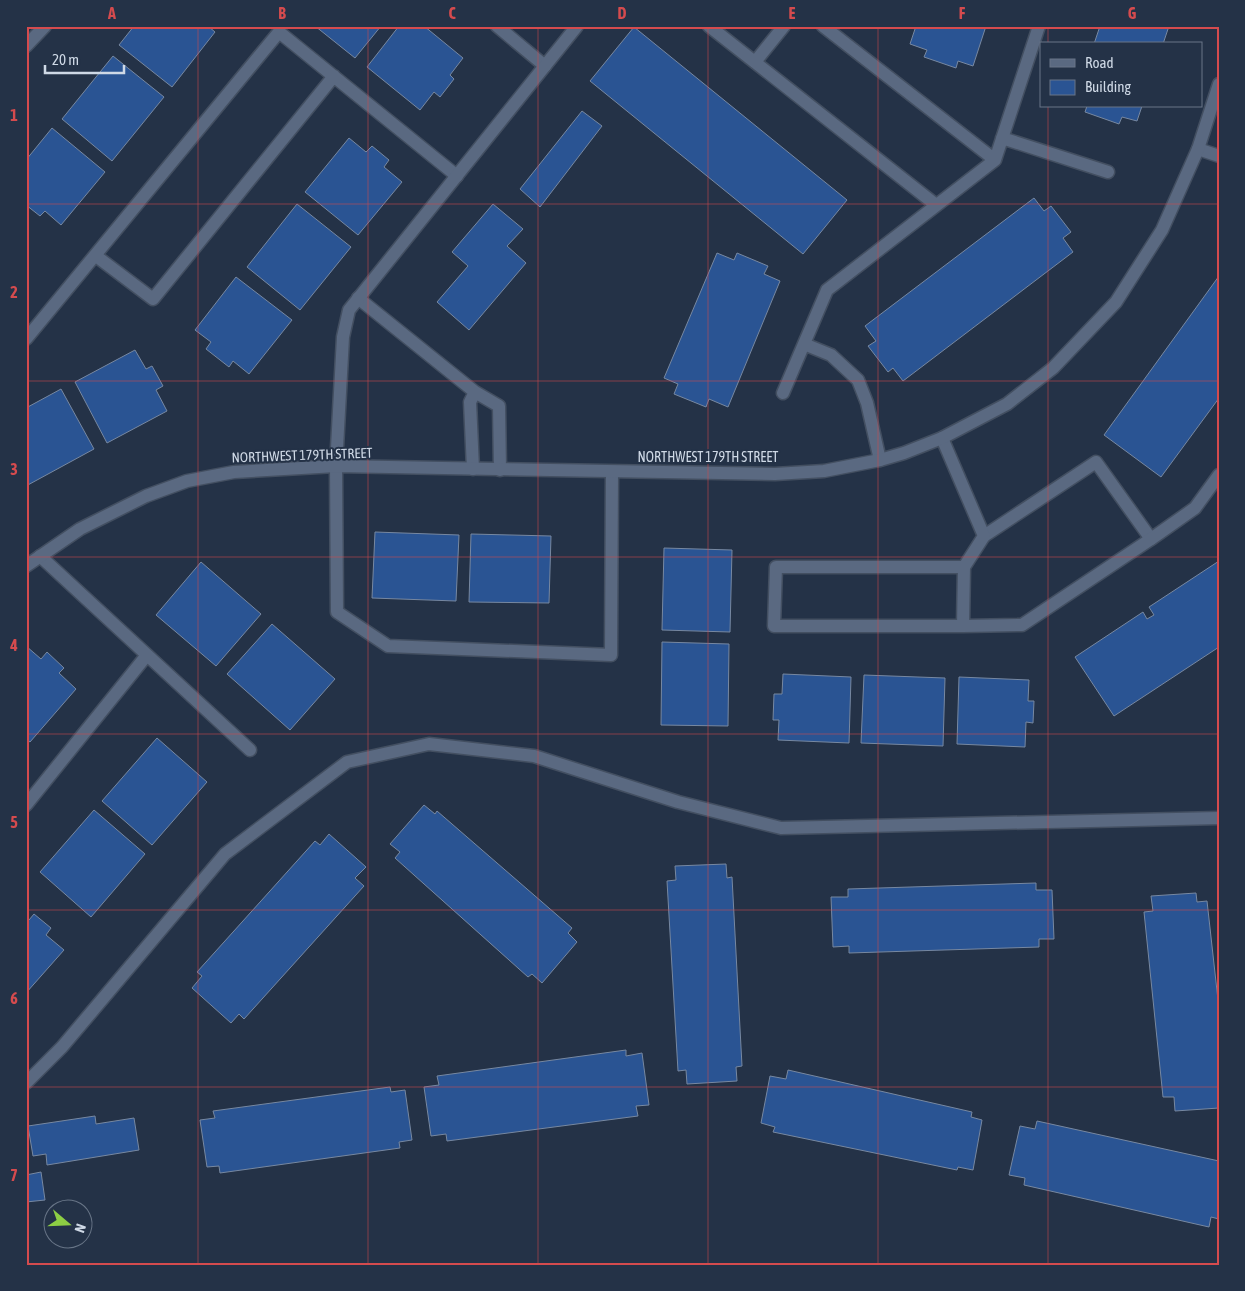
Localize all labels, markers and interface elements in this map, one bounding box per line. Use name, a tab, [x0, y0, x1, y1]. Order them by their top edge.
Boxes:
text: A	[107, 4, 116, 22]
text: B	[278, 4, 286, 22]
text: C	[448, 4, 456, 22]
text: D	[618, 4, 627, 22]
text: E	[789, 4, 796, 22]
text: F	[959, 4, 966, 22]
text: G	[1128, 4, 1137, 22]
scale bar	[45, 42, 124, 74]
legend	[1040, 42, 1202, 108]
text: 20 m	[52, 51, 79, 68]
text: Road	[1085, 54, 1114, 71]
text: Building	[1085, 78, 1131, 95]
text: 1	[10, 106, 18, 124]
text: 2	[10, 283, 18, 301]
street label: NORTHWEST 179TH STREET	[231, 445, 373, 465]
street label: NORTHWEST 179TH STREET	[638, 449, 778, 465]
text: 3	[10, 460, 18, 478]
text: 4	[9, 636, 18, 654]
text: 5	[10, 813, 18, 831]
text: 6	[10, 989, 18, 1007]
text: 7	[10, 1166, 18, 1184]
north arrow	[42, 1198, 92, 1248]
text: N	[71, 1222, 89, 1235]

